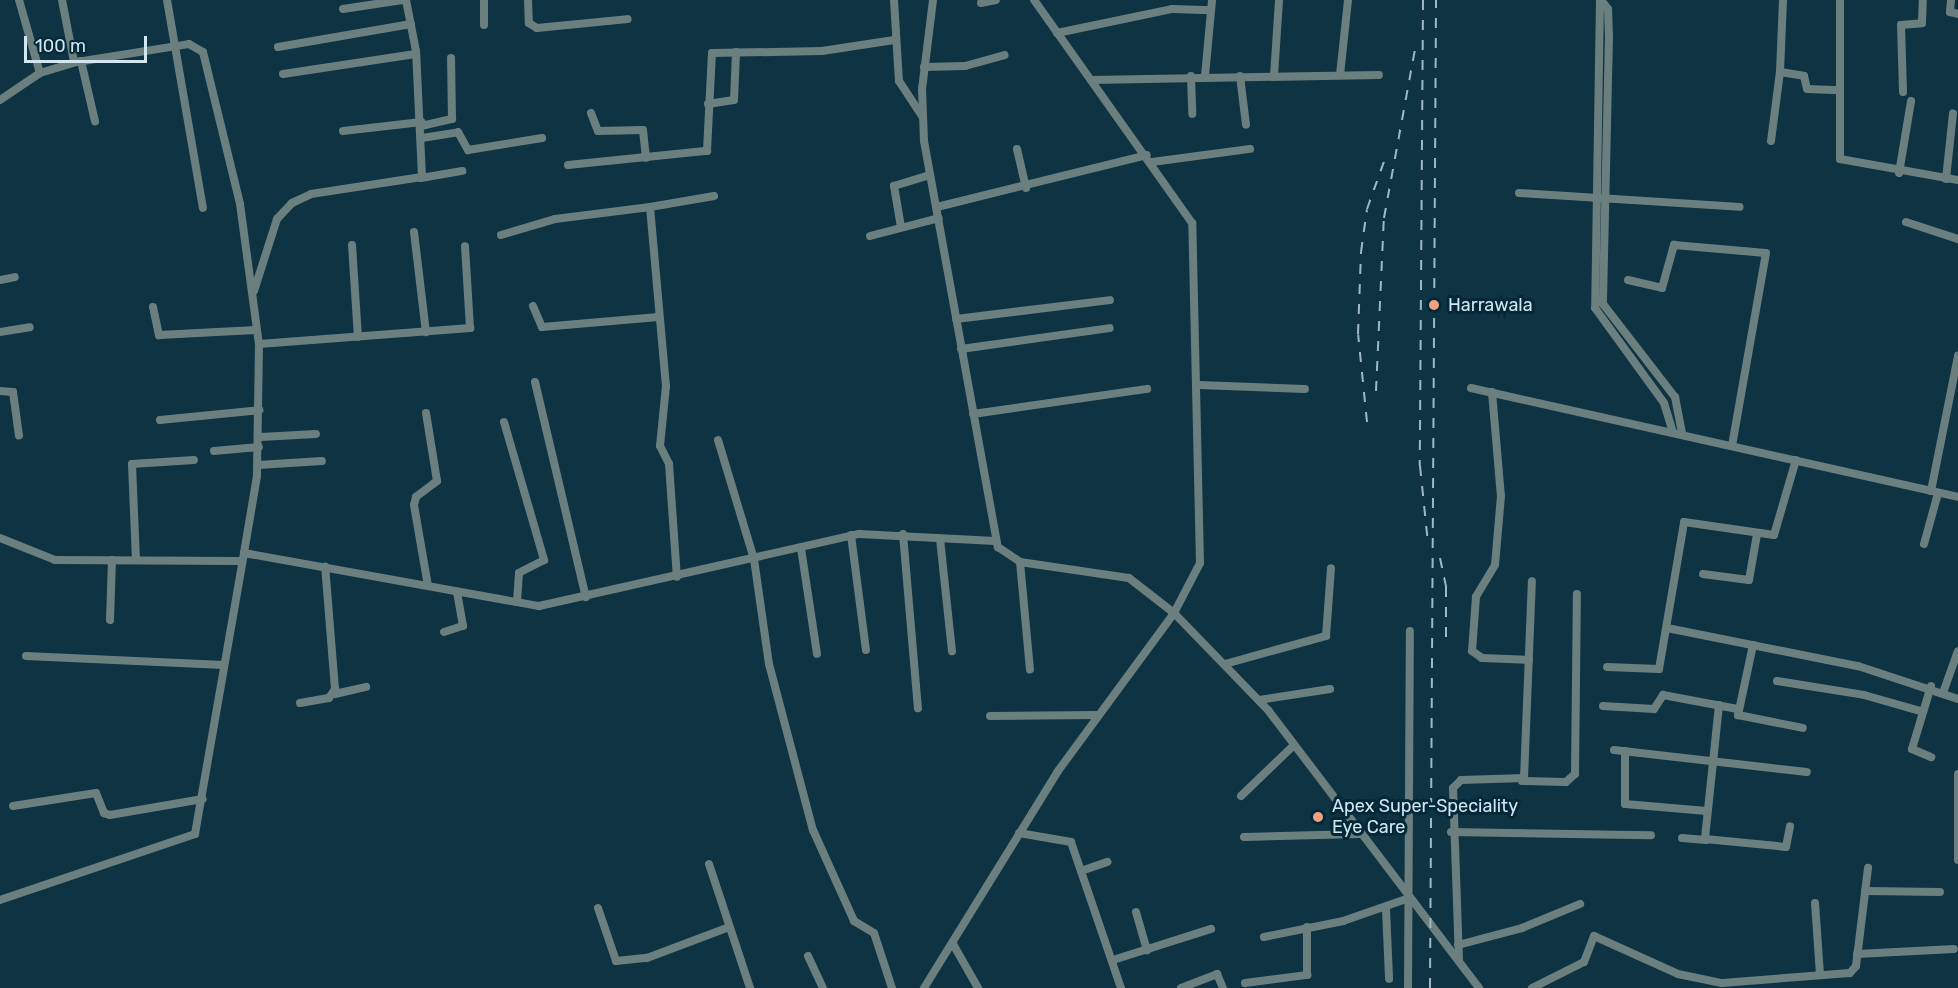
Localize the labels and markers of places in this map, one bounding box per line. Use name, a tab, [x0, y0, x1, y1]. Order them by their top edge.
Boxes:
place label: Harrawala	[1448, 294, 1533, 316]
marker: Harrawala	[1425, 296, 1443, 314]
place label: Apex Super-Speciality Eye Care	[1332, 796, 1518, 838]
marker: Apex Super-Speciality Eye Care	[1309, 808, 1327, 826]

